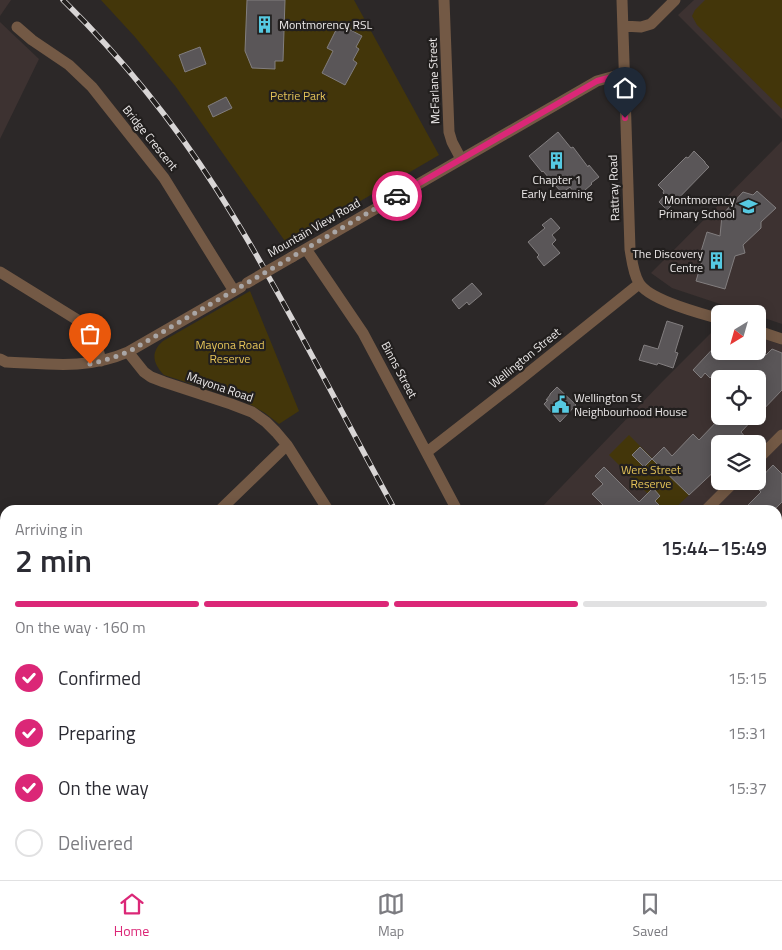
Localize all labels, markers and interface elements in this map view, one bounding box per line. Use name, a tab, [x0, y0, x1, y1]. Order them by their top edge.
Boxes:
building icon: Montmorency RSL	[255, 15, 275, 35]
place label: Montmorency RSL	[279, 15, 372, 34]
street label: McFarlane Street	[422, 37, 444, 124]
pin	[604, 67, 646, 118]
icon: home	[611, 74, 639, 102]
park label: Petrie Park	[270, 86, 326, 105]
street label: Bridge Crescent	[118, 101, 183, 175]
building icon: Chapter 1 Early Learning	[547, 151, 567, 171]
street label: Rattray Road	[603, 155, 624, 222]
place label: Chapter 1 Early Learning	[521, 170, 593, 203]
courier	[372, 171, 422, 221]
icon: car	[383, 182, 411, 210]
place label: Montmorency Primary School	[659, 190, 735, 223]
street label: Mountain View Road	[264, 193, 364, 262]
school or university icon: Montmorency Primary School	[739, 197, 759, 217]
place label: The Discovery Centre	[633, 244, 703, 277]
building icon: The Discovery Centre	[707, 251, 727, 271]
north arrow	[711, 305, 766, 360]
map controls	[711, 305, 766, 490]
pin	[69, 313, 111, 364]
icon: bag	[76, 320, 104, 348]
street label: Wellington Street	[485, 322, 565, 393]
park label: Mayona Road Reserve	[195, 335, 265, 368]
street label: Binns Street	[376, 338, 423, 402]
street label: Mayona Road	[184, 366, 256, 407]
button: locate	[711, 370, 766, 425]
place label: Wellington St Neighbourhood House	[574, 388, 687, 421]
public building icon: Wellington St Neighbourhood House	[550, 395, 570, 415]
button: layers	[711, 435, 766, 490]
park label: Were Street Reserve	[621, 460, 682, 493]
text: Arriving in	[15, 517, 83, 541]
text: 15:44–15:49	[661, 533, 767, 562]
text: 2 min	[15, 536, 92, 584]
text: On the way · 160 m	[15, 615, 146, 639]
text: Confirmed	[58, 663, 141, 692]
icon: check	[15, 664, 43, 692]
text: 15:15	[728, 666, 767, 690]
text: Preparing	[58, 718, 135, 747]
icon: check	[15, 719, 43, 747]
text: 15:31	[728, 721, 767, 745]
text: On the way	[58, 773, 149, 802]
icon: check	[15, 774, 43, 802]
text: 15:37	[728, 776, 767, 800]
text: Delivered	[58, 828, 133, 857]
tab: Home	[114, 890, 149, 941]
tab: Map	[377, 890, 405, 941]
tab: Saved	[633, 890, 668, 941]

